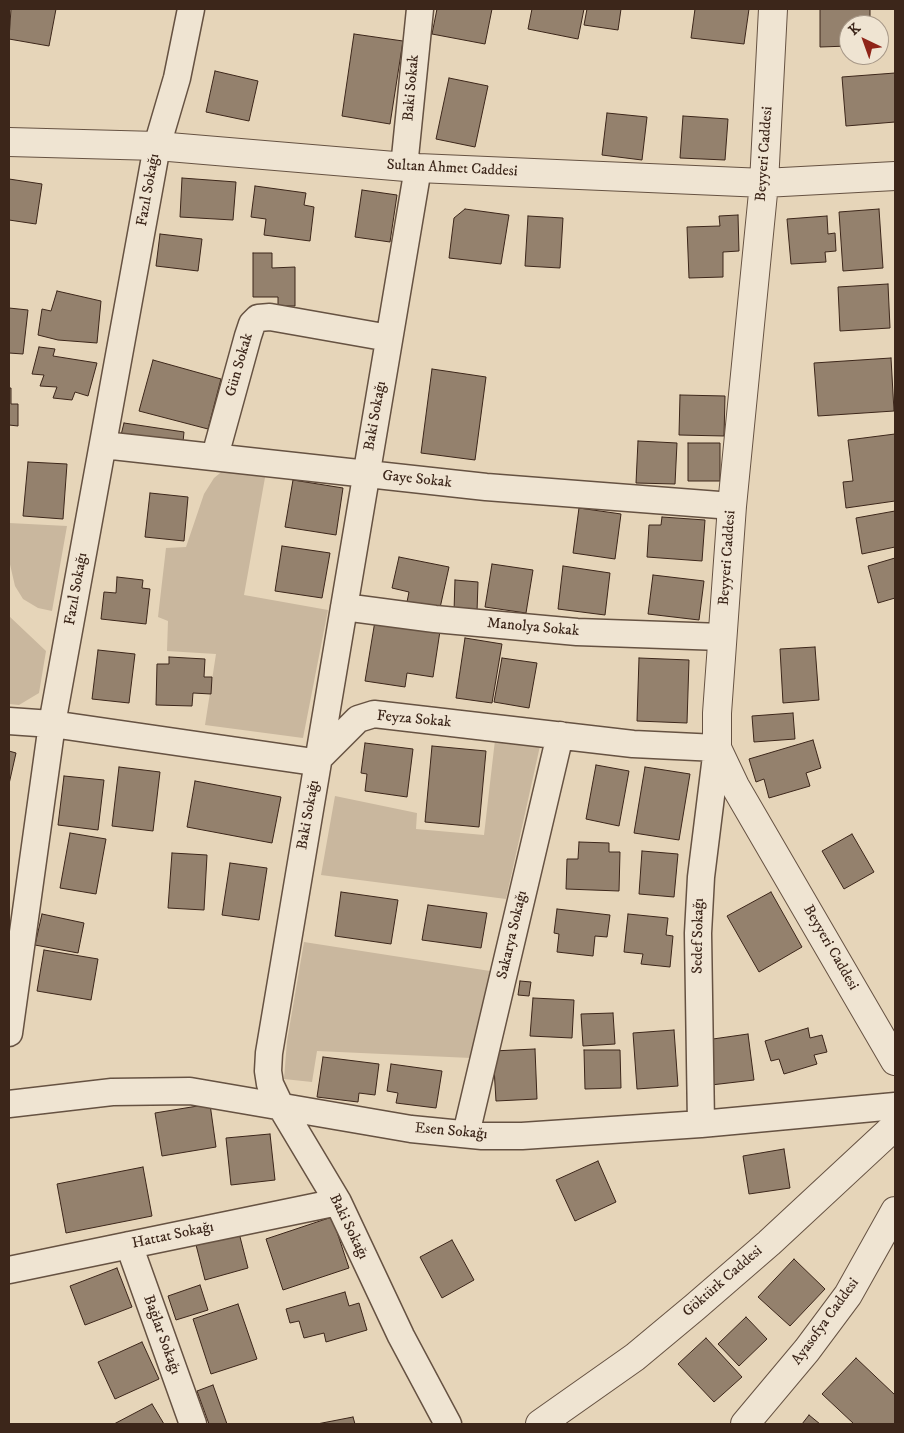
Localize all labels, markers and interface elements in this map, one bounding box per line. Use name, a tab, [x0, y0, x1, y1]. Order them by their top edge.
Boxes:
north arrow	[839, 15, 889, 65]
text: K	[845, 20, 864, 40]
street label: Baki Sokak	[400, 54, 424, 122]
street label: Beyyeri Caddesi	[753, 106, 777, 202]
street label: Fazıl Sokağı	[134, 152, 164, 228]
street label: Sultan Ahmet Caddesi	[386, 157, 518, 181]
street label: Gün Sokak	[222, 331, 258, 399]
street label: Baki Sokağı	[361, 380, 391, 452]
street label: Gaye Sokak	[381, 467, 453, 493]
street label: Beyyeri Caddesi	[716, 510, 740, 606]
street label: Fazıl Sokağı	[62, 551, 92, 627]
street label: Manolya Sokak	[486, 615, 580, 641]
street label: Feyza Sokak	[376, 708, 452, 732]
street label: Baki Sokağı	[294, 779, 324, 851]
street label: Sakarya Sokağı	[494, 889, 532, 981]
street label: Sedef Sokağı	[689, 898, 709, 974]
street label: Beyyeri Caddesi	[798, 902, 862, 994]
street label: Esen Sokağı	[414, 1120, 488, 1144]
street label: Baki Sokağı	[324, 1191, 372, 1263]
street label: Hattat Sokağı	[131, 1219, 215, 1253]
street label: Göktürk Caddesi	[679, 1243, 767, 1321]
street label: Ayasofya Caddesi	[788, 1275, 864, 1369]
street label: Bağlar Sokağı	[138, 1293, 184, 1377]

